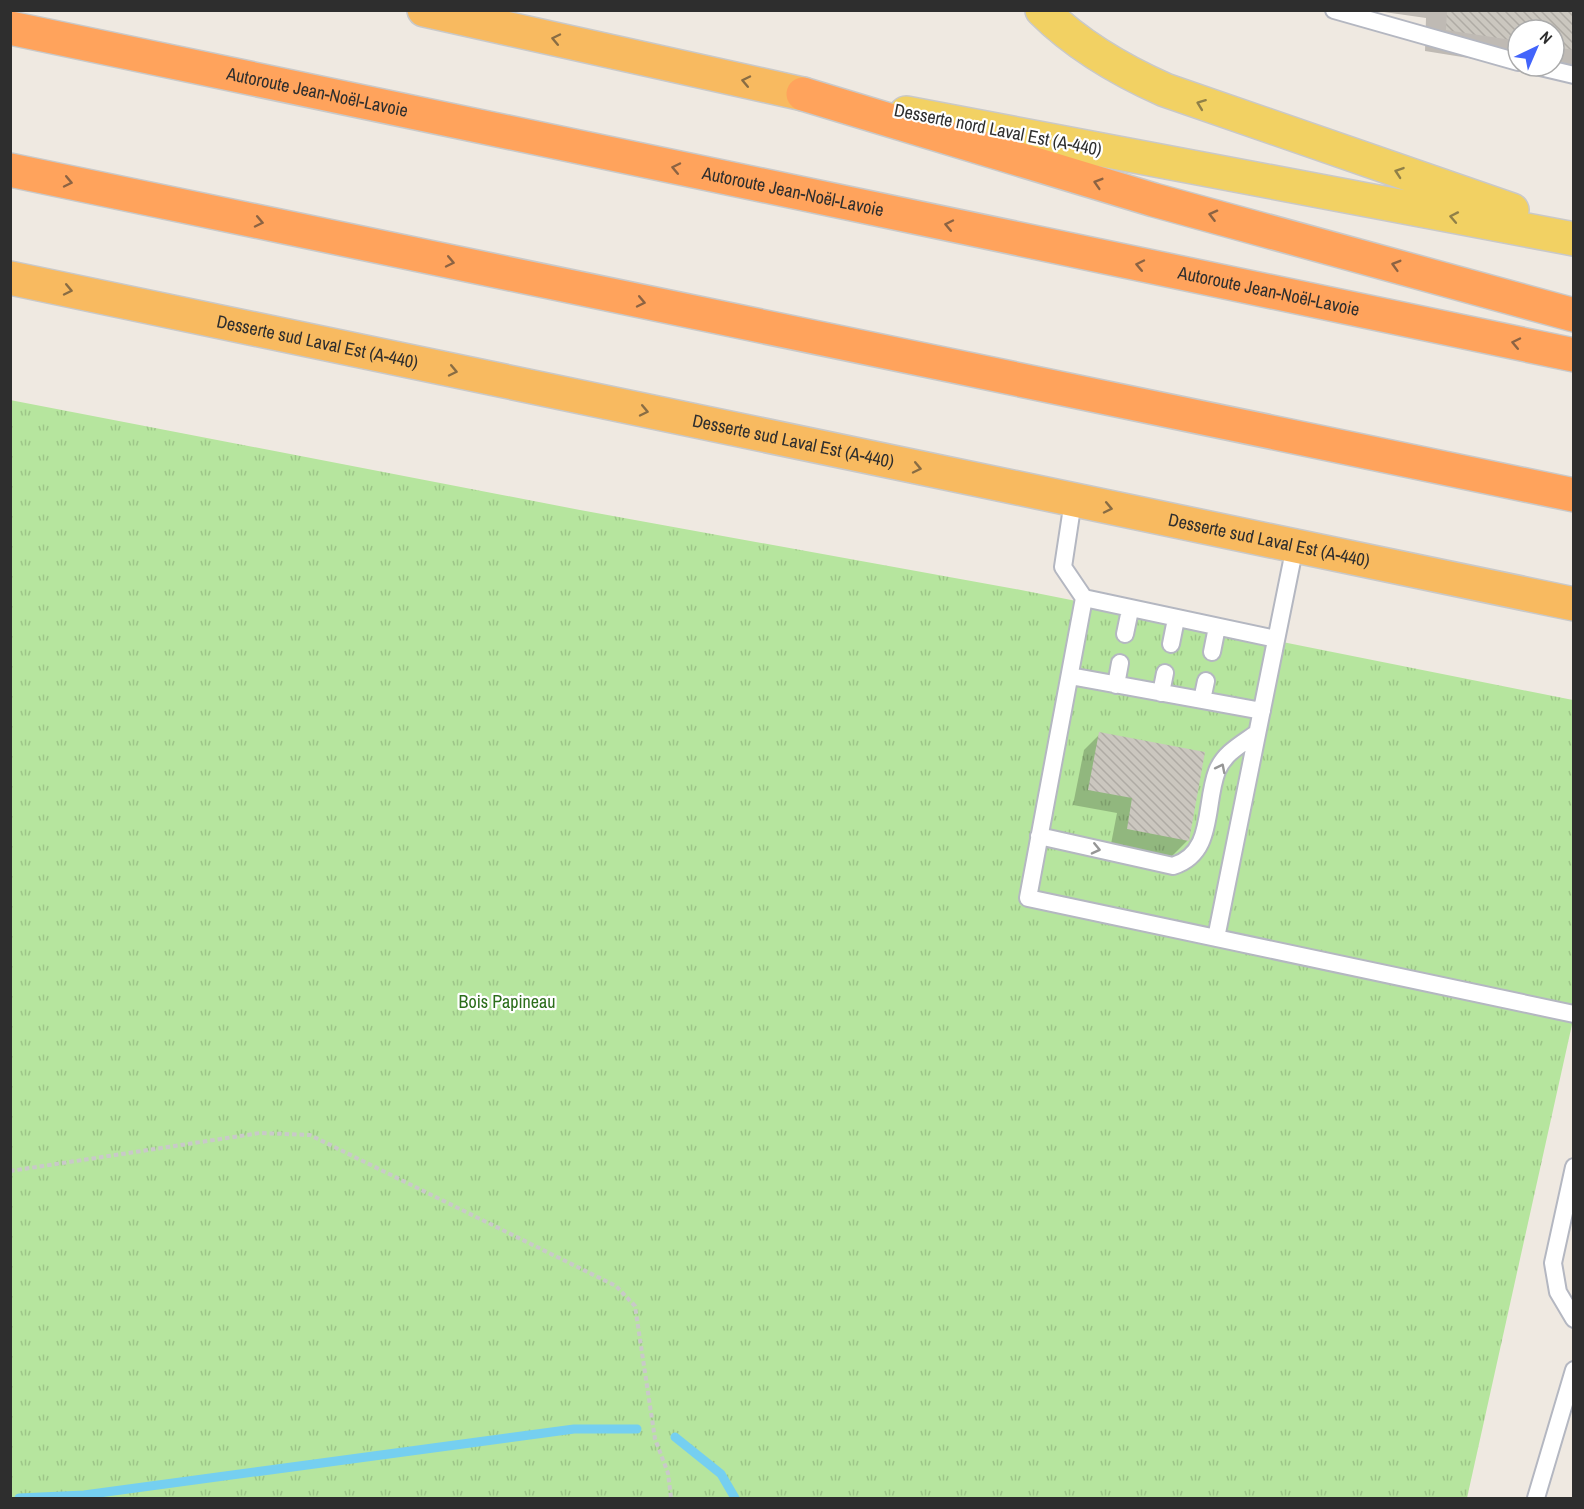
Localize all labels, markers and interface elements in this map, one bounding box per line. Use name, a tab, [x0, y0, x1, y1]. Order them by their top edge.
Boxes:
north arrow	[1506, 18, 1566, 78]
text: N	[1535, 26, 1557, 48]
one-way arrow	[551, 34, 561, 47]
street label: Autoroute Jean-Noël-Lavoie	[223, 60, 410, 123]
one-way arrow	[741, 75, 751, 88]
street label: Desserte nord Laval Est (A-440)	[892, 97, 1104, 162]
one-way arrow	[1196, 99, 1207, 111]
street label: Autoroute Jean-Noël-Lavoie	[699, 160, 886, 222]
one-way arrow	[672, 162, 682, 175]
one-way arrow	[1394, 167, 1405, 179]
one-way arrow	[63, 175, 73, 188]
one-way arrow	[1093, 178, 1104, 190]
one-way arrow	[1208, 210, 1218, 223]
one-way arrow	[1449, 211, 1459, 224]
one-way arrow	[253, 215, 263, 228]
one-way arrow	[945, 219, 955, 232]
one-way arrow	[444, 254, 454, 267]
one-way arrow	[1136, 259, 1146, 272]
street label: Autoroute Jean-Noël-Lavoie	[1175, 259, 1362, 322]
one-way arrow	[1391, 260, 1401, 273]
one-way arrow	[62, 283, 72, 296]
one-way arrow	[635, 294, 645, 307]
street label: Desserte sud Laval Est (A-440)	[214, 308, 421, 375]
one-way arrow	[1512, 337, 1522, 350]
one-way arrow	[448, 364, 458, 377]
one-way arrow	[639, 404, 649, 417]
street label: Desserte sud Laval Est (A-440)	[690, 408, 896, 474]
one-way arrow	[912, 461, 922, 474]
one-way arrow	[1103, 501, 1113, 514]
street label: Desserte sud Laval Est (A-440)	[1166, 507, 1372, 573]
one-way arrow	[1213, 763, 1225, 774]
one-way arrow	[1091, 841, 1101, 854]
park label: Bois Papineau	[459, 989, 555, 1014]

